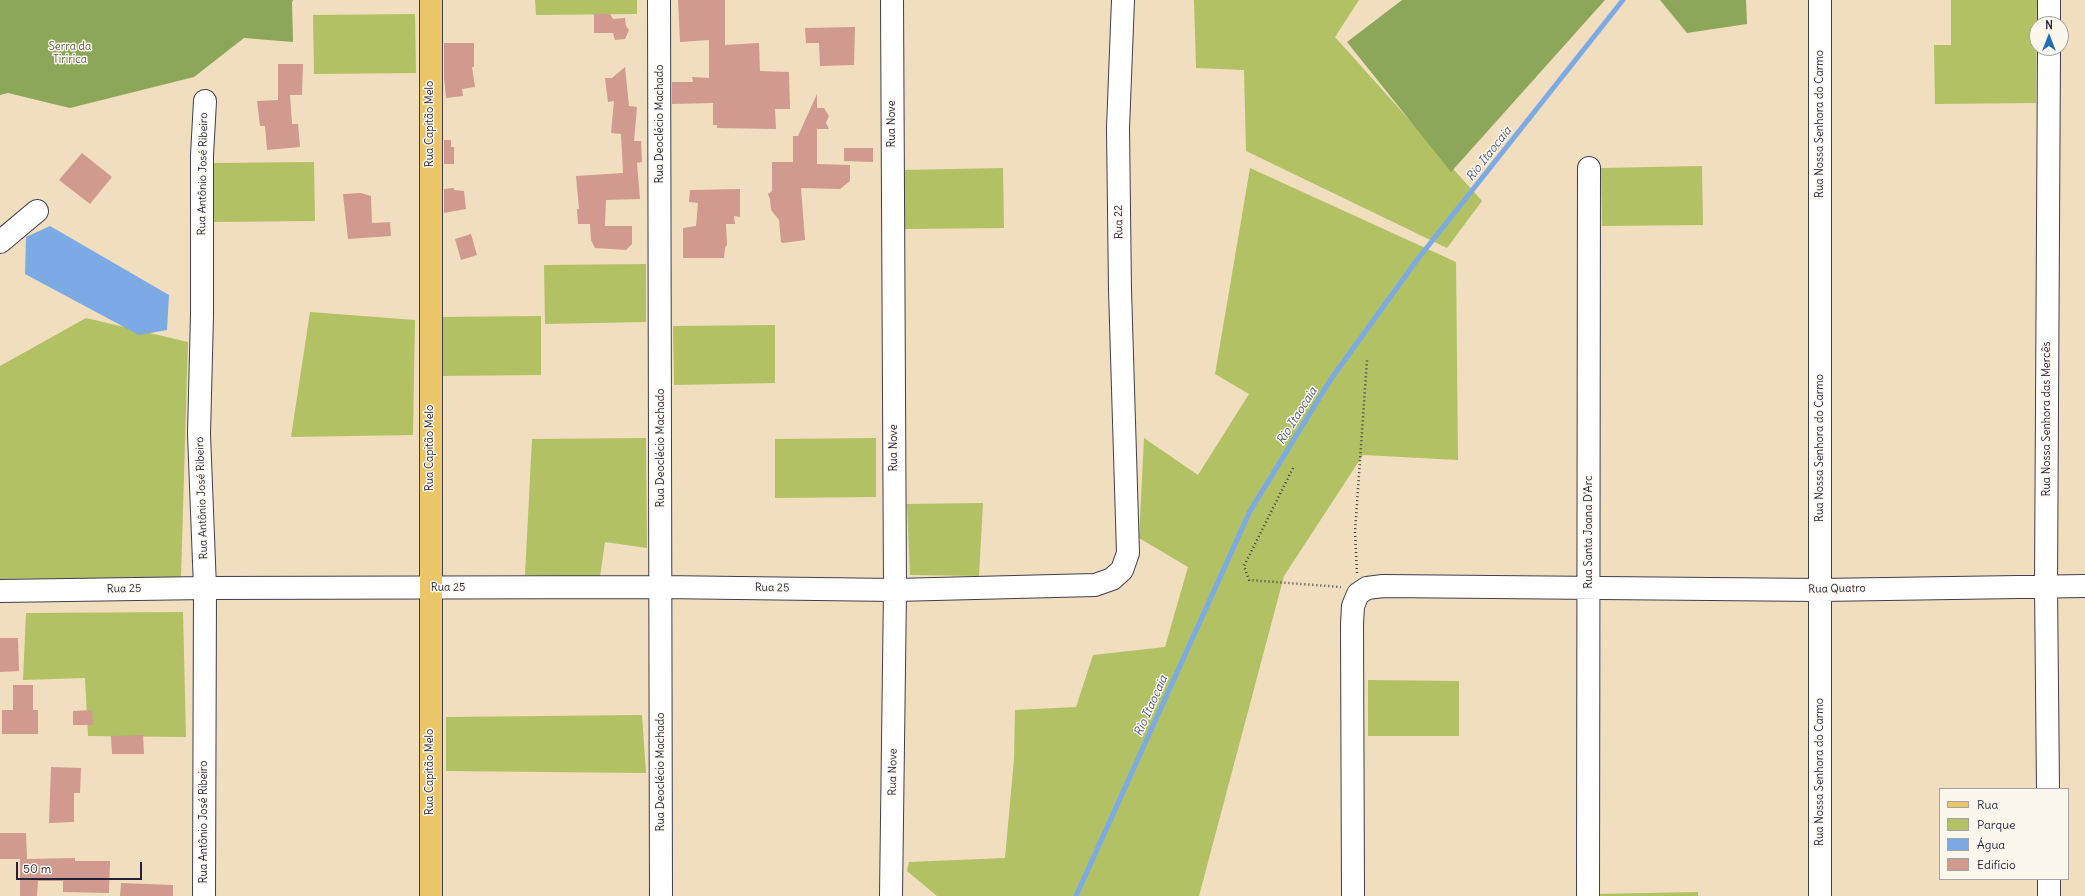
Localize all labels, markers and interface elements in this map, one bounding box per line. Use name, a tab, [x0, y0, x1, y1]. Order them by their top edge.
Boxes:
north arrow	[2029, 16, 2069, 56]
text: N	[2045, 18, 2053, 32]
park label: Serra da Tiririca	[49, 40, 91, 66]
street label: Rua Nossa Senhora do Carmo	[1813, 50, 1827, 198]
street label: Rua Deoclécio Machado	[653, 65, 667, 183]
street label: Rua Capitão Melo	[423, 81, 437, 167]
street label: Rua Nove	[885, 100, 899, 148]
street label: Rua Antônio José Ribeiro	[195, 112, 211, 236]
water label: Rio Itaocaia	[1463, 124, 1515, 184]
street label: Rua 22	[1112, 205, 1126, 239]
street label: Rua Nossa Senhora das Mercês	[2040, 342, 2054, 496]
street label: Rua Nossa Senhora do Carmo	[1813, 374, 1827, 522]
water label: Rio Itaocaia	[1274, 385, 1320, 447]
street label: Rua Deoclécio Machado	[654, 389, 668, 507]
street label: Rua Capitão Melo	[423, 405, 437, 491]
street label: Rua Nove	[887, 424, 901, 472]
street label: Rua Antônio José Ribeiro	[193, 436, 211, 560]
street label: Rua Santa Joana D'Arc	[1582, 475, 1596, 589]
street label: Rua 25	[431, 581, 465, 595]
street label: Rua 25	[755, 581, 789, 595]
street label: Rua 25	[107, 582, 141, 596]
street label: Rua Quatro	[1808, 582, 1866, 596]
water label: Rio Itaocaia	[1131, 673, 1171, 739]
street label: Rua Nossa Senhora do Carmo	[1813, 698, 1827, 846]
street label: Rua Deoclécio Machado	[654, 713, 668, 831]
street label: Rua Capitão Melo	[423, 729, 437, 815]
street label: Rua Nove	[886, 748, 900, 796]
street label: Rua Antônio José Ribeiro	[197, 761, 211, 883]
legend	[1939, 788, 2069, 880]
text: Rua	[1977, 797, 1998, 812]
text: Parque	[1977, 817, 2016, 832]
text: Água	[1977, 837, 2005, 852]
scale bar	[18, 854, 144, 880]
text: Edifício	[1977, 857, 2016, 872]
text: 50 m	[23, 861, 51, 876]

